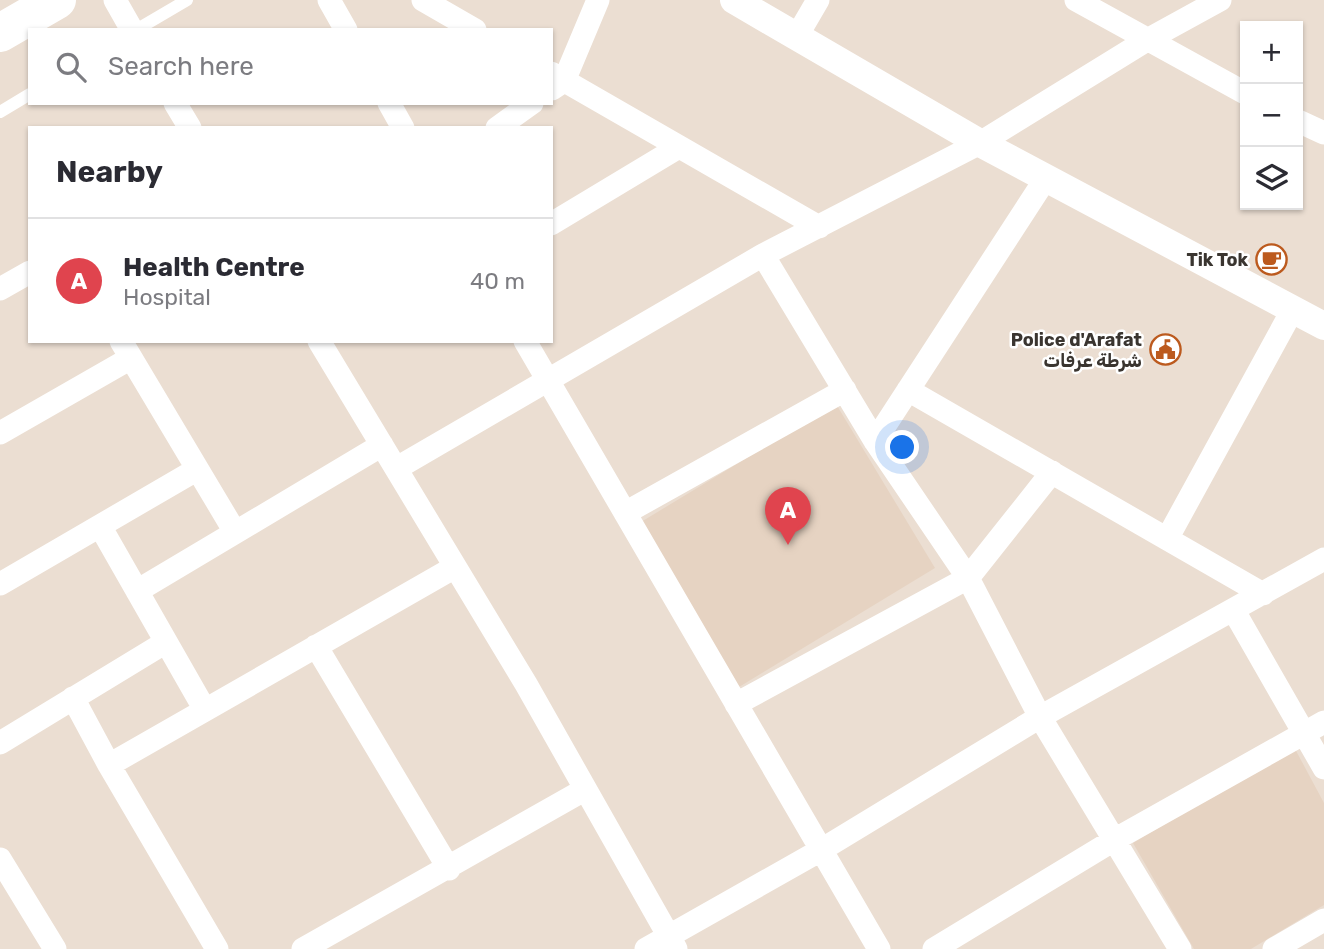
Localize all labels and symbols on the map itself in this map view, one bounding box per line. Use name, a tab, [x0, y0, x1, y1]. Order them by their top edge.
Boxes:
cafe icon: Tik Tok	[1254, 243, 1288, 277]
place label: Tik Tok	[1187, 249, 1248, 271]
place label: Police d'Arafat شرطة عرفات	[1011, 329, 1142, 372]
public building icon: Police d'Arafat شرطة عرفات	[1148, 333, 1182, 367]
your location	[885, 430, 919, 464]
pin: A	[765, 487, 811, 545]

